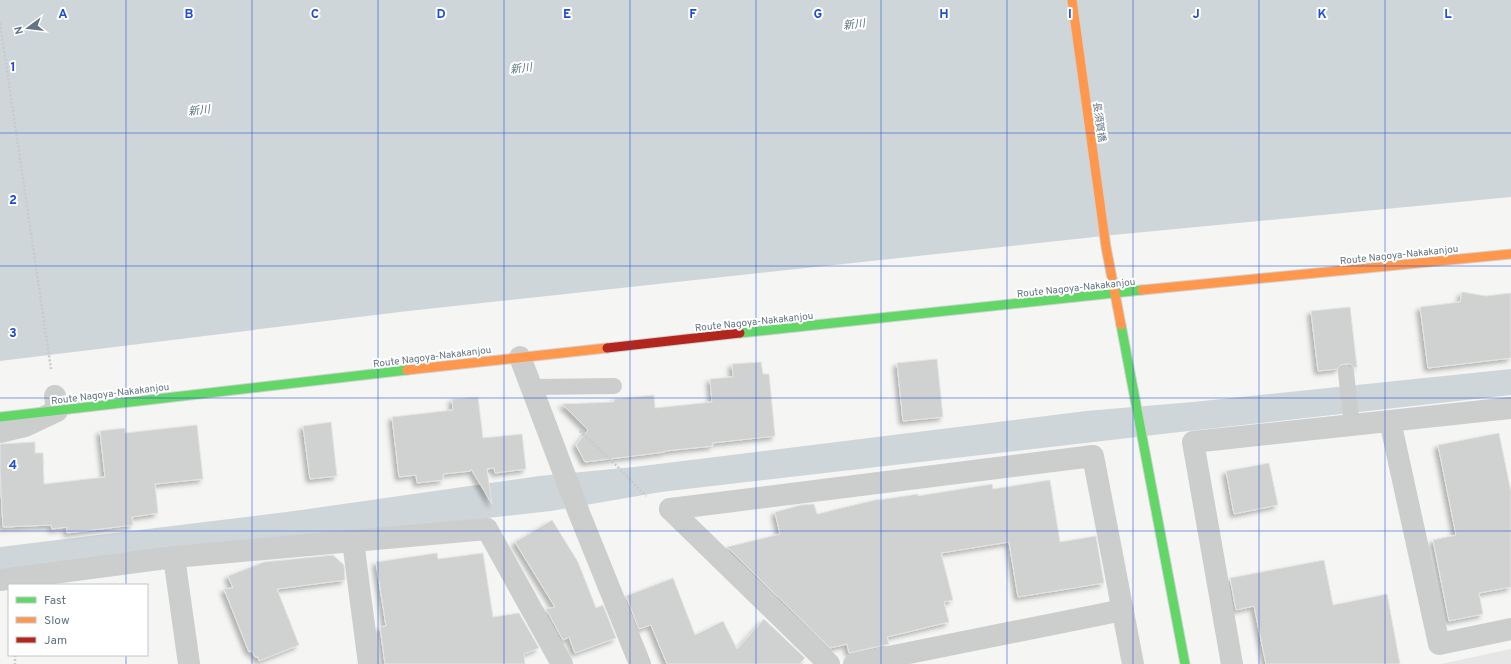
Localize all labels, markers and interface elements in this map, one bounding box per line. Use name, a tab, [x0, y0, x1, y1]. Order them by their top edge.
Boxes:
text: A	[58, 7, 68, 23]
text: B	[185, 7, 194, 23]
text: C	[311, 7, 319, 23]
text: D	[436, 7, 446, 23]
text: E	[563, 7, 571, 23]
text: F	[689, 7, 697, 23]
text: G	[814, 7, 823, 23]
text: H	[939, 7, 949, 23]
text: I	[1068, 7, 1072, 23]
text: J	[1192, 7, 1200, 23]
text: K	[1317, 7, 1327, 23]
text: L	[1444, 7, 1452, 23]
north arrow	[8, 8, 48, 48]
water label: 新川	[842, 17, 867, 33]
text: N	[12, 25, 27, 36]
text: 1	[10, 60, 16, 76]
water label: 新川	[509, 61, 534, 77]
street label: 長須賀橋	[1089, 101, 1108, 143]
water label: 新川	[187, 103, 212, 119]
text: 2	[9, 193, 17, 209]
street label: Route Nagoya-Nakakanjou	[1339, 243, 1459, 268]
street label: Route Nagoya-Nakakanjou	[1016, 276, 1136, 301]
street label: Route Nagoya-Nakakanjou	[694, 310, 814, 335]
text: 3	[9, 326, 17, 342]
street label: Route Nagoya-Nakakanjou	[372, 344, 492, 371]
street label: Route Nagoya-Nakakanjou	[50, 381, 170, 408]
text: 4	[9, 458, 17, 474]
legend	[8, 584, 148, 656]
text: Fast	[44, 593, 66, 609]
text: Slow	[44, 613, 70, 629]
text: Jam	[44, 633, 67, 649]

